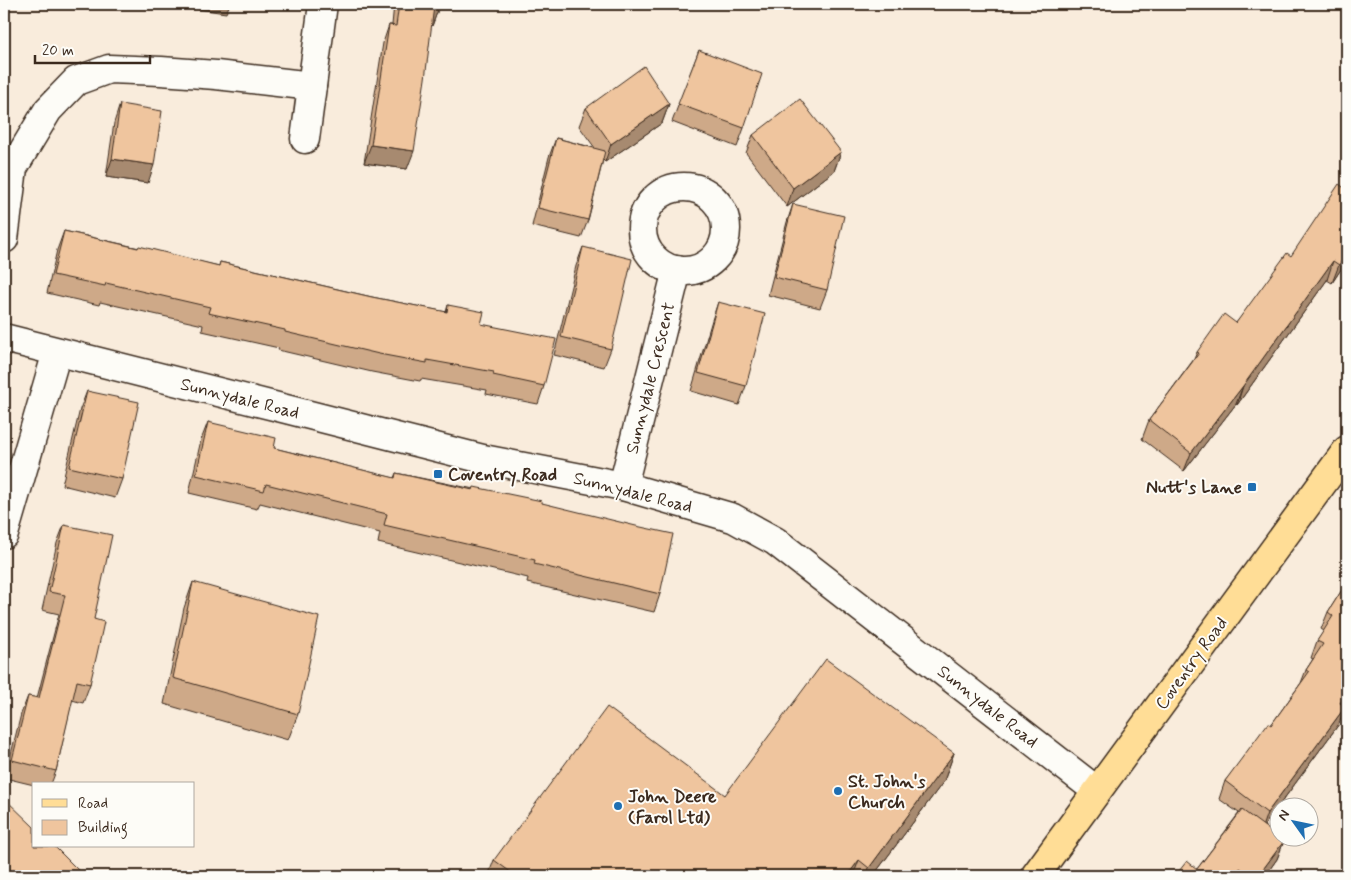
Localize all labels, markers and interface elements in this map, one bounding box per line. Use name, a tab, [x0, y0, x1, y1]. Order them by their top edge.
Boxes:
scale bar	[35, 32, 150, 64]
text: 20 m	[42, 41, 74, 61]
street label: Sunnydale Crescent	[621, 300, 681, 457]
street label: Sunnydale Road	[178, 373, 302, 425]
place label: Coventry Road	[448, 463, 557, 487]
street label: Sunnydale Road	[571, 467, 695, 519]
marker: Coventry Road	[432, 468, 444, 480]
place label: Nutt's Lane	[1146, 476, 1242, 500]
marker: Nutt's Lane	[1246, 481, 1258, 493]
street label: Coventry Road	[1150, 612, 1234, 715]
street label: Sunnydale Road	[932, 660, 1043, 754]
place label: St. John's Church	[848, 770, 926, 815]
legend	[32, 782, 195, 848]
place label: John Deere (Farol Ltd)	[628, 785, 717, 830]
marker: St. John's Church	[832, 785, 844, 797]
text: Road	[78, 794, 108, 814]
north arrow	[1268, 798, 1318, 848]
marker: John Deere (Farol Ltd)	[612, 800, 624, 812]
text: N	[1274, 807, 1294, 824]
text: Building	[78, 818, 128, 839]

